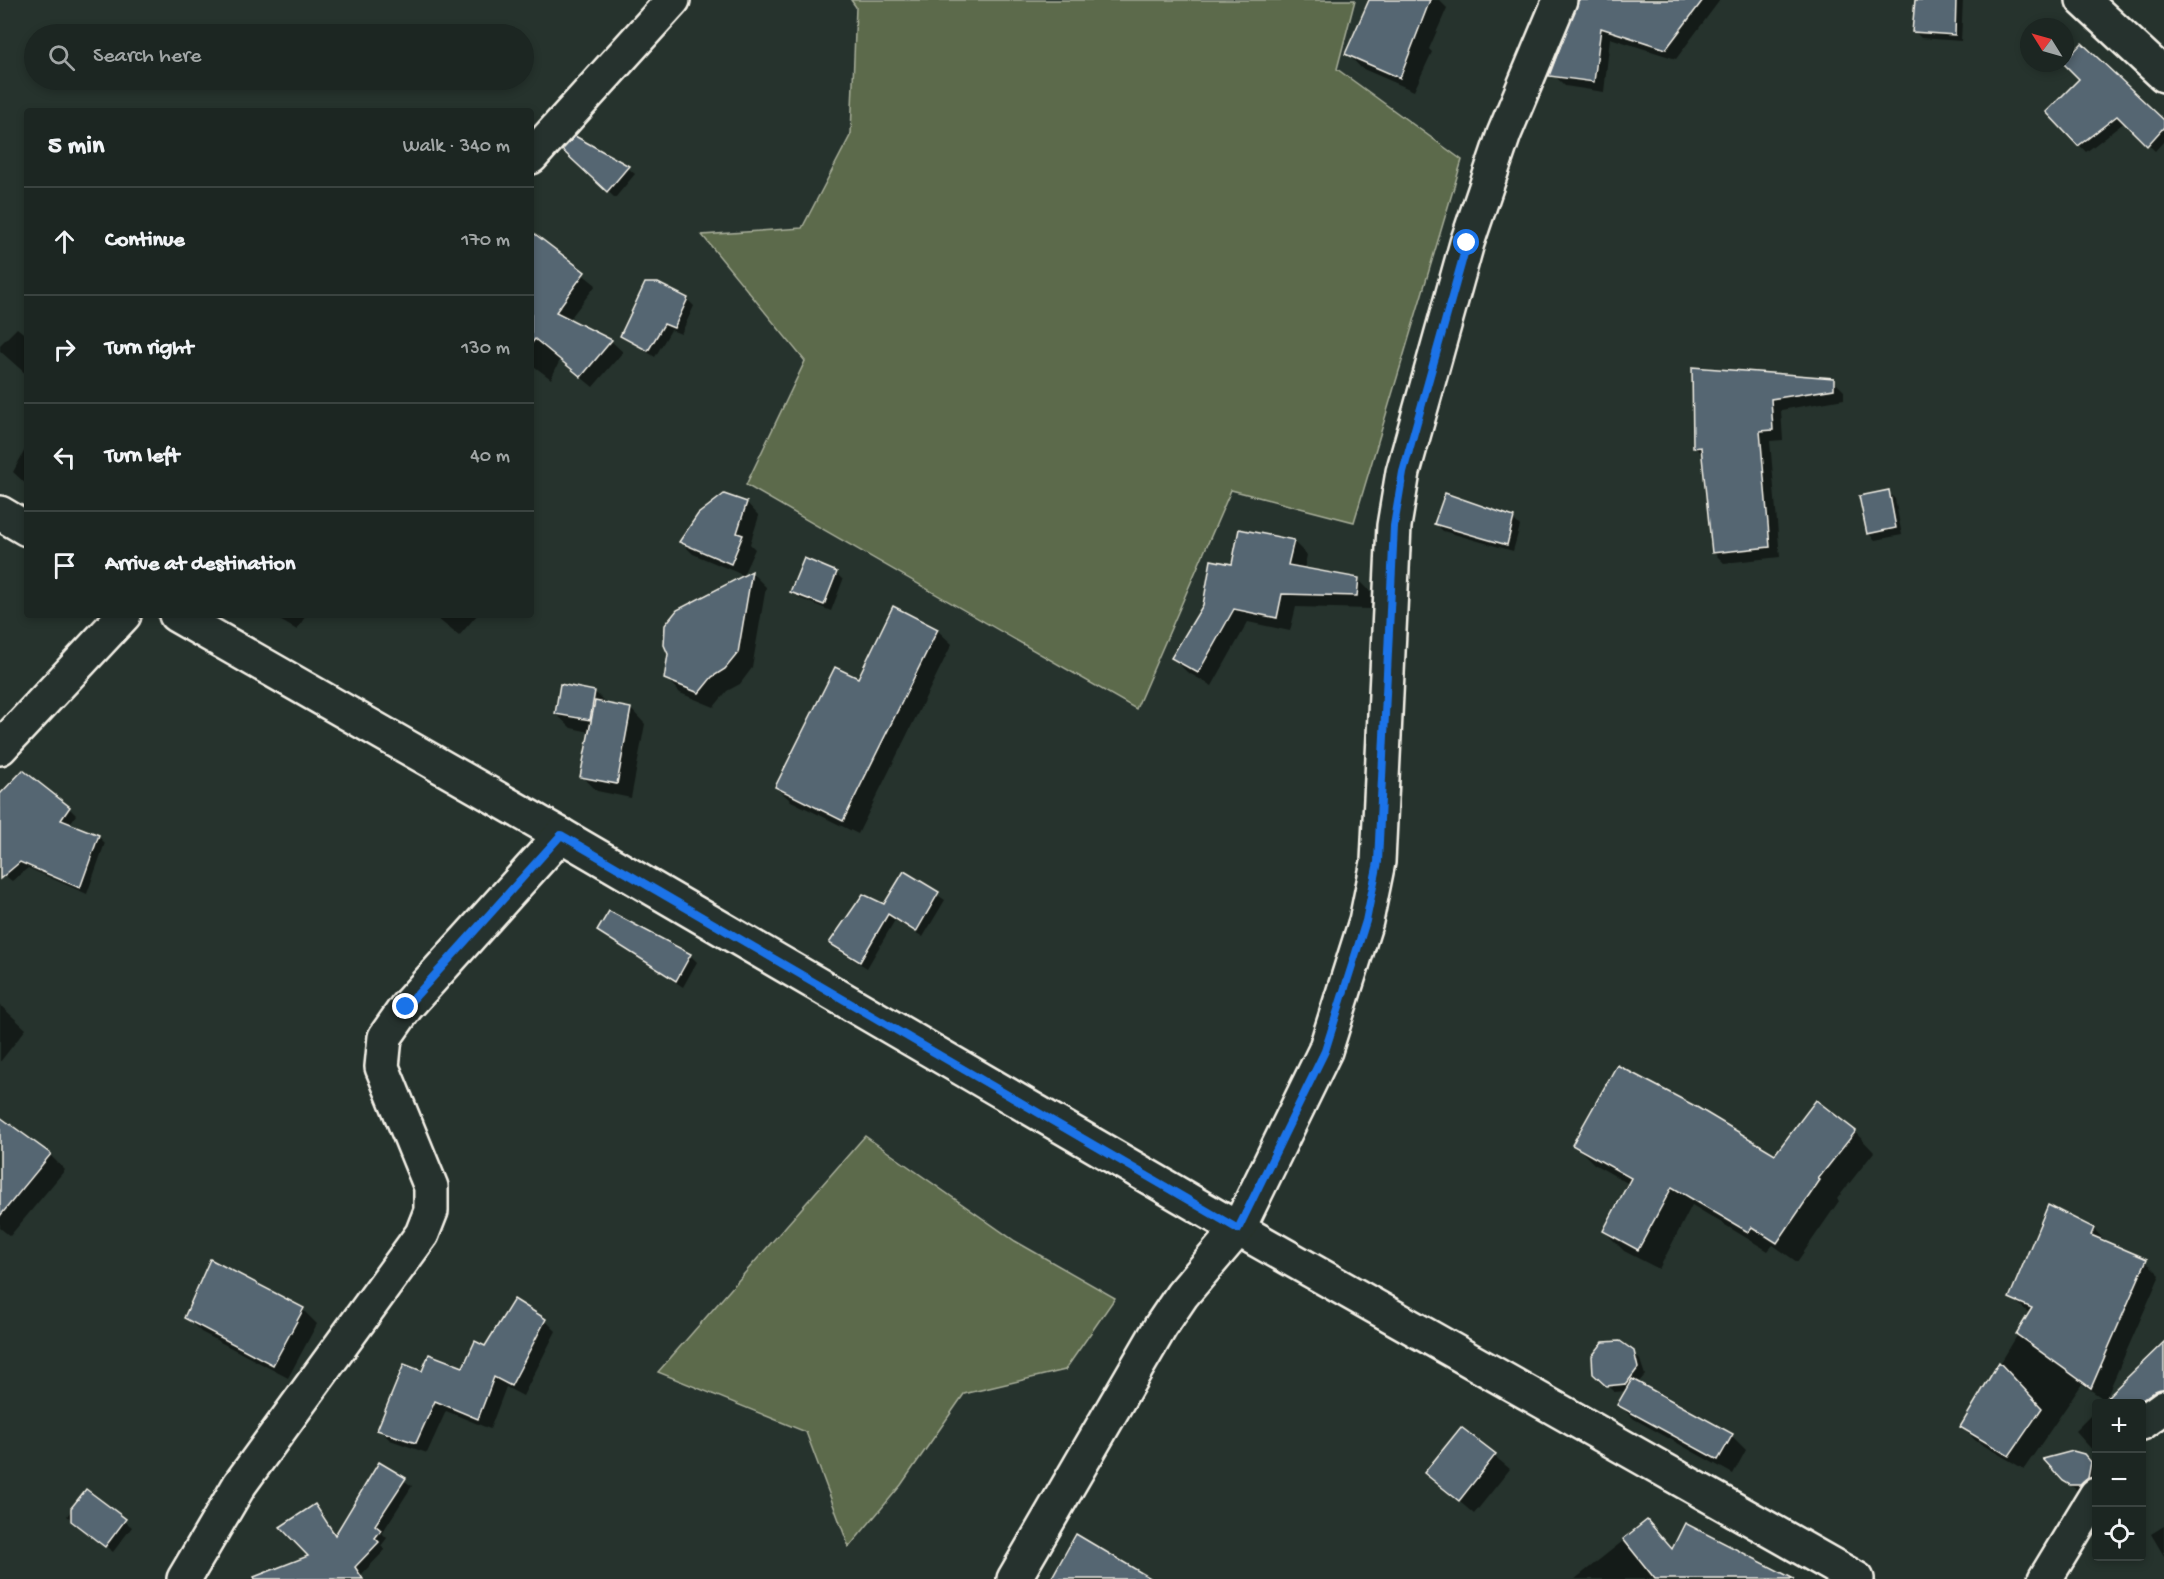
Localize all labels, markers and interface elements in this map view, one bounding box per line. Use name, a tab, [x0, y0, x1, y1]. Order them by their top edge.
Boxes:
north arrow	[2020, 18, 2074, 72]
search box	[24, 24, 534, 90]
icon: search	[45, 41, 78, 74]
text: Search here	[93, 44, 201, 70]
text: 5 min	[48, 132, 104, 163]
text: Walk · 340 m	[403, 136, 510, 159]
icon: ahead	[48, 225, 81, 258]
text: Continue	[105, 228, 185, 254]
route start	[1453, 229, 1479, 255]
text: 170 m	[461, 230, 510, 253]
icon: right	[48, 333, 81, 366]
text: Turn right	[105, 336, 193, 362]
text: 130 m	[461, 338, 510, 361]
icon: left	[48, 441, 81, 474]
text: Turn left	[105, 444, 179, 470]
text: 40 m	[470, 446, 510, 469]
icon: arrive	[48, 549, 81, 582]
text: Arrive at destination	[105, 552, 295, 578]
route end	[392, 993, 418, 1019]
map controls	[2092, 1399, 2146, 1561]
button: +	[2092, 1399, 2146, 1453]
button: −	[2092, 1453, 2146, 1507]
button: locate	[2092, 1507, 2146, 1561]

